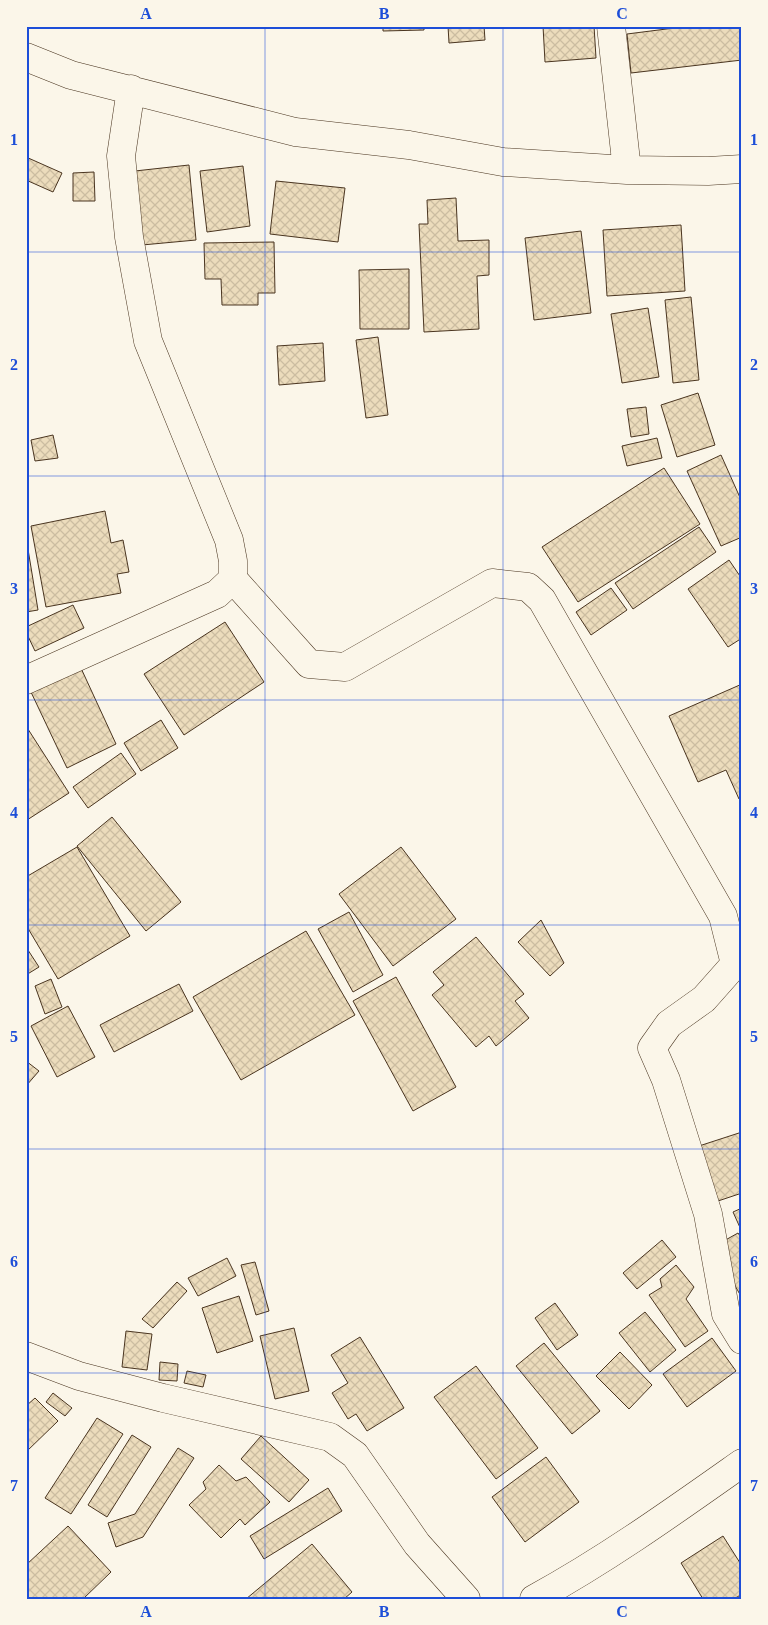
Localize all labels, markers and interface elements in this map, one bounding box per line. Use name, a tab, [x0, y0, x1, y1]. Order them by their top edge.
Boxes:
text: A	[140, 5, 152, 22]
text: B	[379, 5, 390, 22]
text: C	[616, 5, 628, 22]
text: 1	[10, 131, 18, 148]
text: 1	[750, 131, 758, 148]
text: 2	[10, 356, 18, 373]
text: 2	[750, 356, 758, 373]
text: 3	[10, 580, 18, 597]
text: 3	[750, 580, 758, 597]
text: 4	[10, 804, 18, 821]
text: 4	[750, 804, 758, 821]
text: 5	[10, 1028, 18, 1045]
text: 5	[750, 1028, 758, 1045]
text: 6	[10, 1253, 18, 1270]
text: 6	[750, 1253, 758, 1270]
text: 7	[10, 1477, 18, 1494]
text: 7	[750, 1477, 758, 1494]
text: A	[140, 1603, 152, 1620]
text: B	[379, 1603, 390, 1620]
text: C	[616, 1603, 628, 1620]

